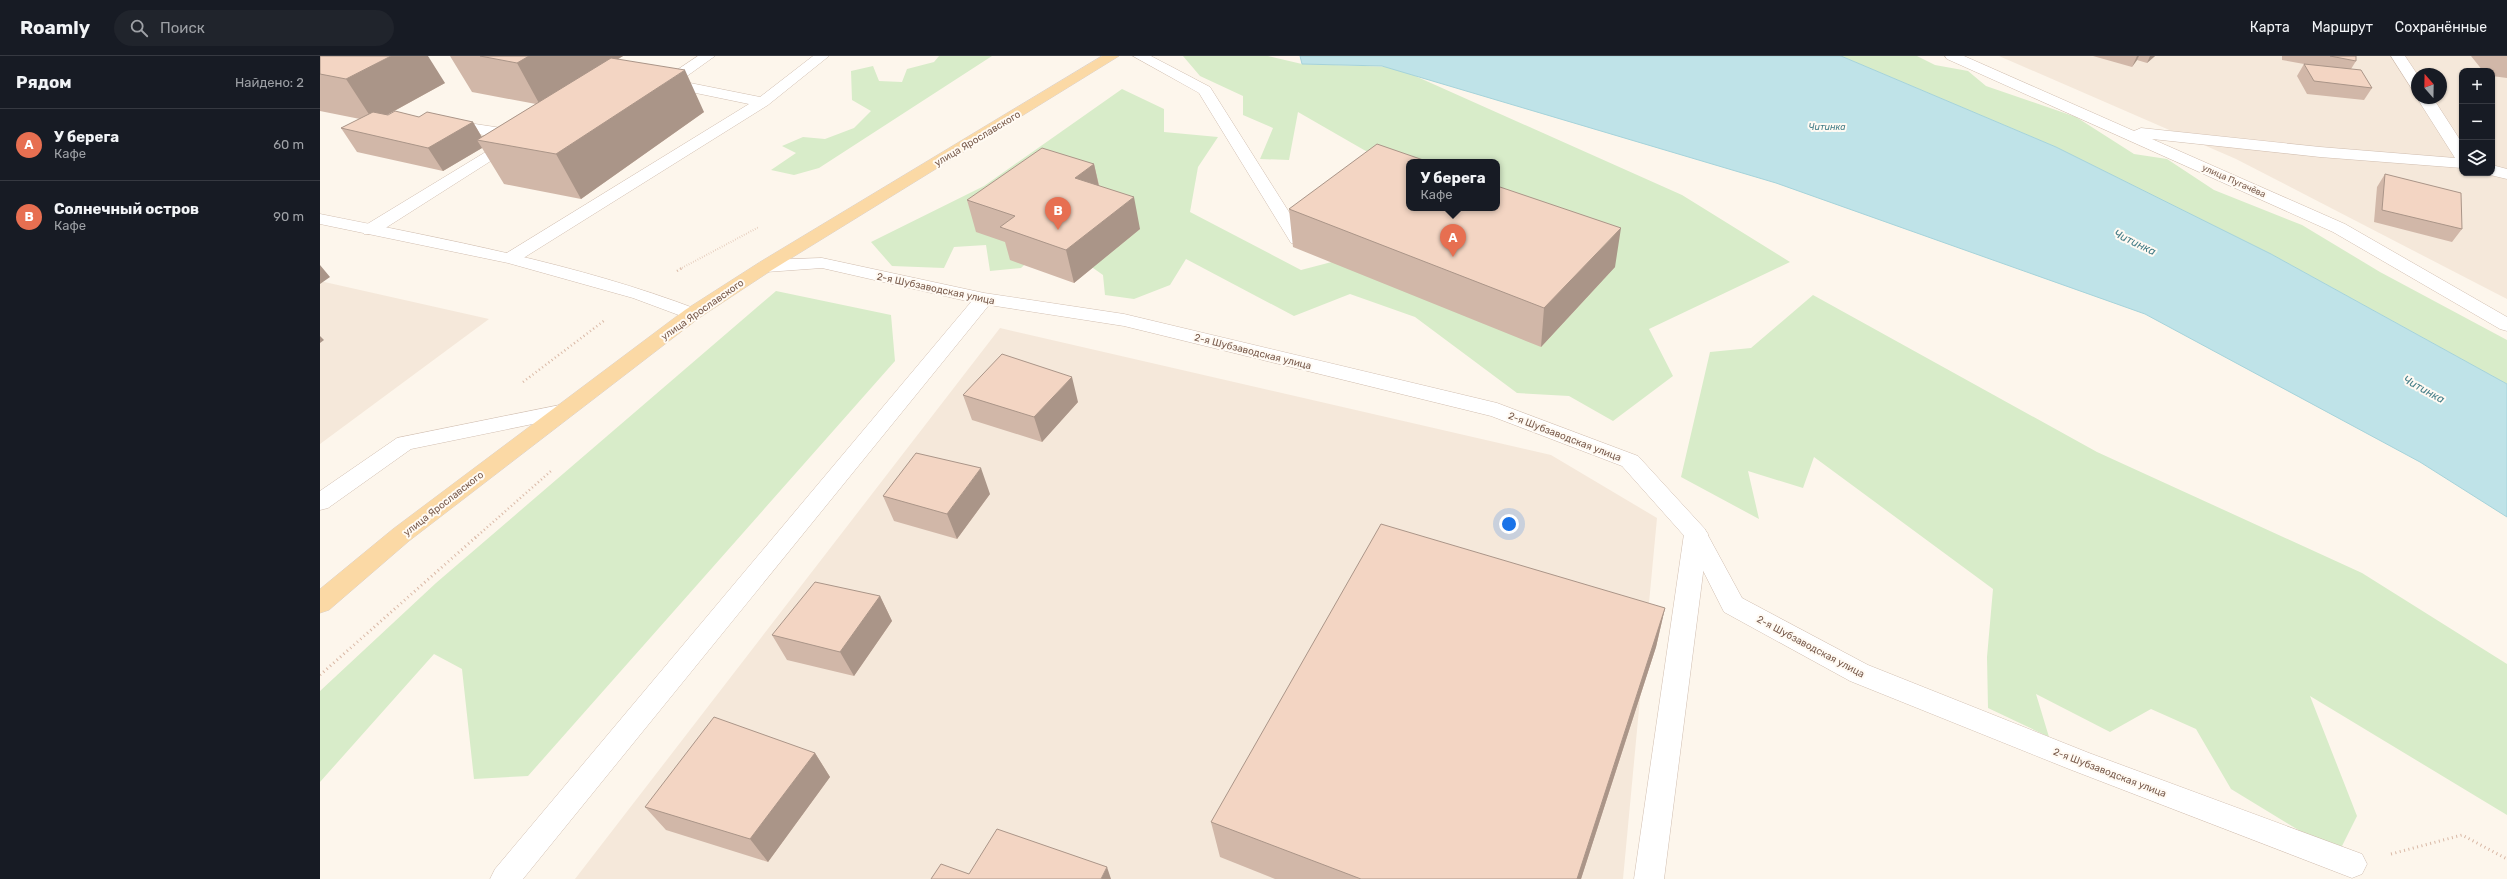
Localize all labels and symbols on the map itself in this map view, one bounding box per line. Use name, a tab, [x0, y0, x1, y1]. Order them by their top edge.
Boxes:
north arrow	[2411, 68, 2447, 104]
street label: улица Ярославского	[932, 108, 1023, 169]
water label: Читинка	[1809, 122, 1845, 132]
street label: улица Пугачёва	[2201, 163, 2267, 199]
pin: B	[1045, 197, 1071, 230]
pin: A	[1440, 224, 1466, 257]
water label: Читинка	[2112, 227, 2158, 258]
street label: 2-я Шубзаводская улица	[876, 271, 996, 307]
street label: улица Ярославского	[659, 277, 746, 343]
street label: 2-я Шубзаводская улица	[1193, 332, 1313, 372]
water label: Читинка	[2401, 373, 2447, 406]
street label: 2-я Шубзаводская улица	[1506, 410, 1623, 464]
street label: улица Ярославского	[401, 469, 486, 539]
your location	[1499, 514, 1519, 534]
street label: 2-я Шубзаводская улица	[1755, 613, 1866, 680]
street label: 2-я Шубзаводская улица	[2051, 746, 2168, 800]

